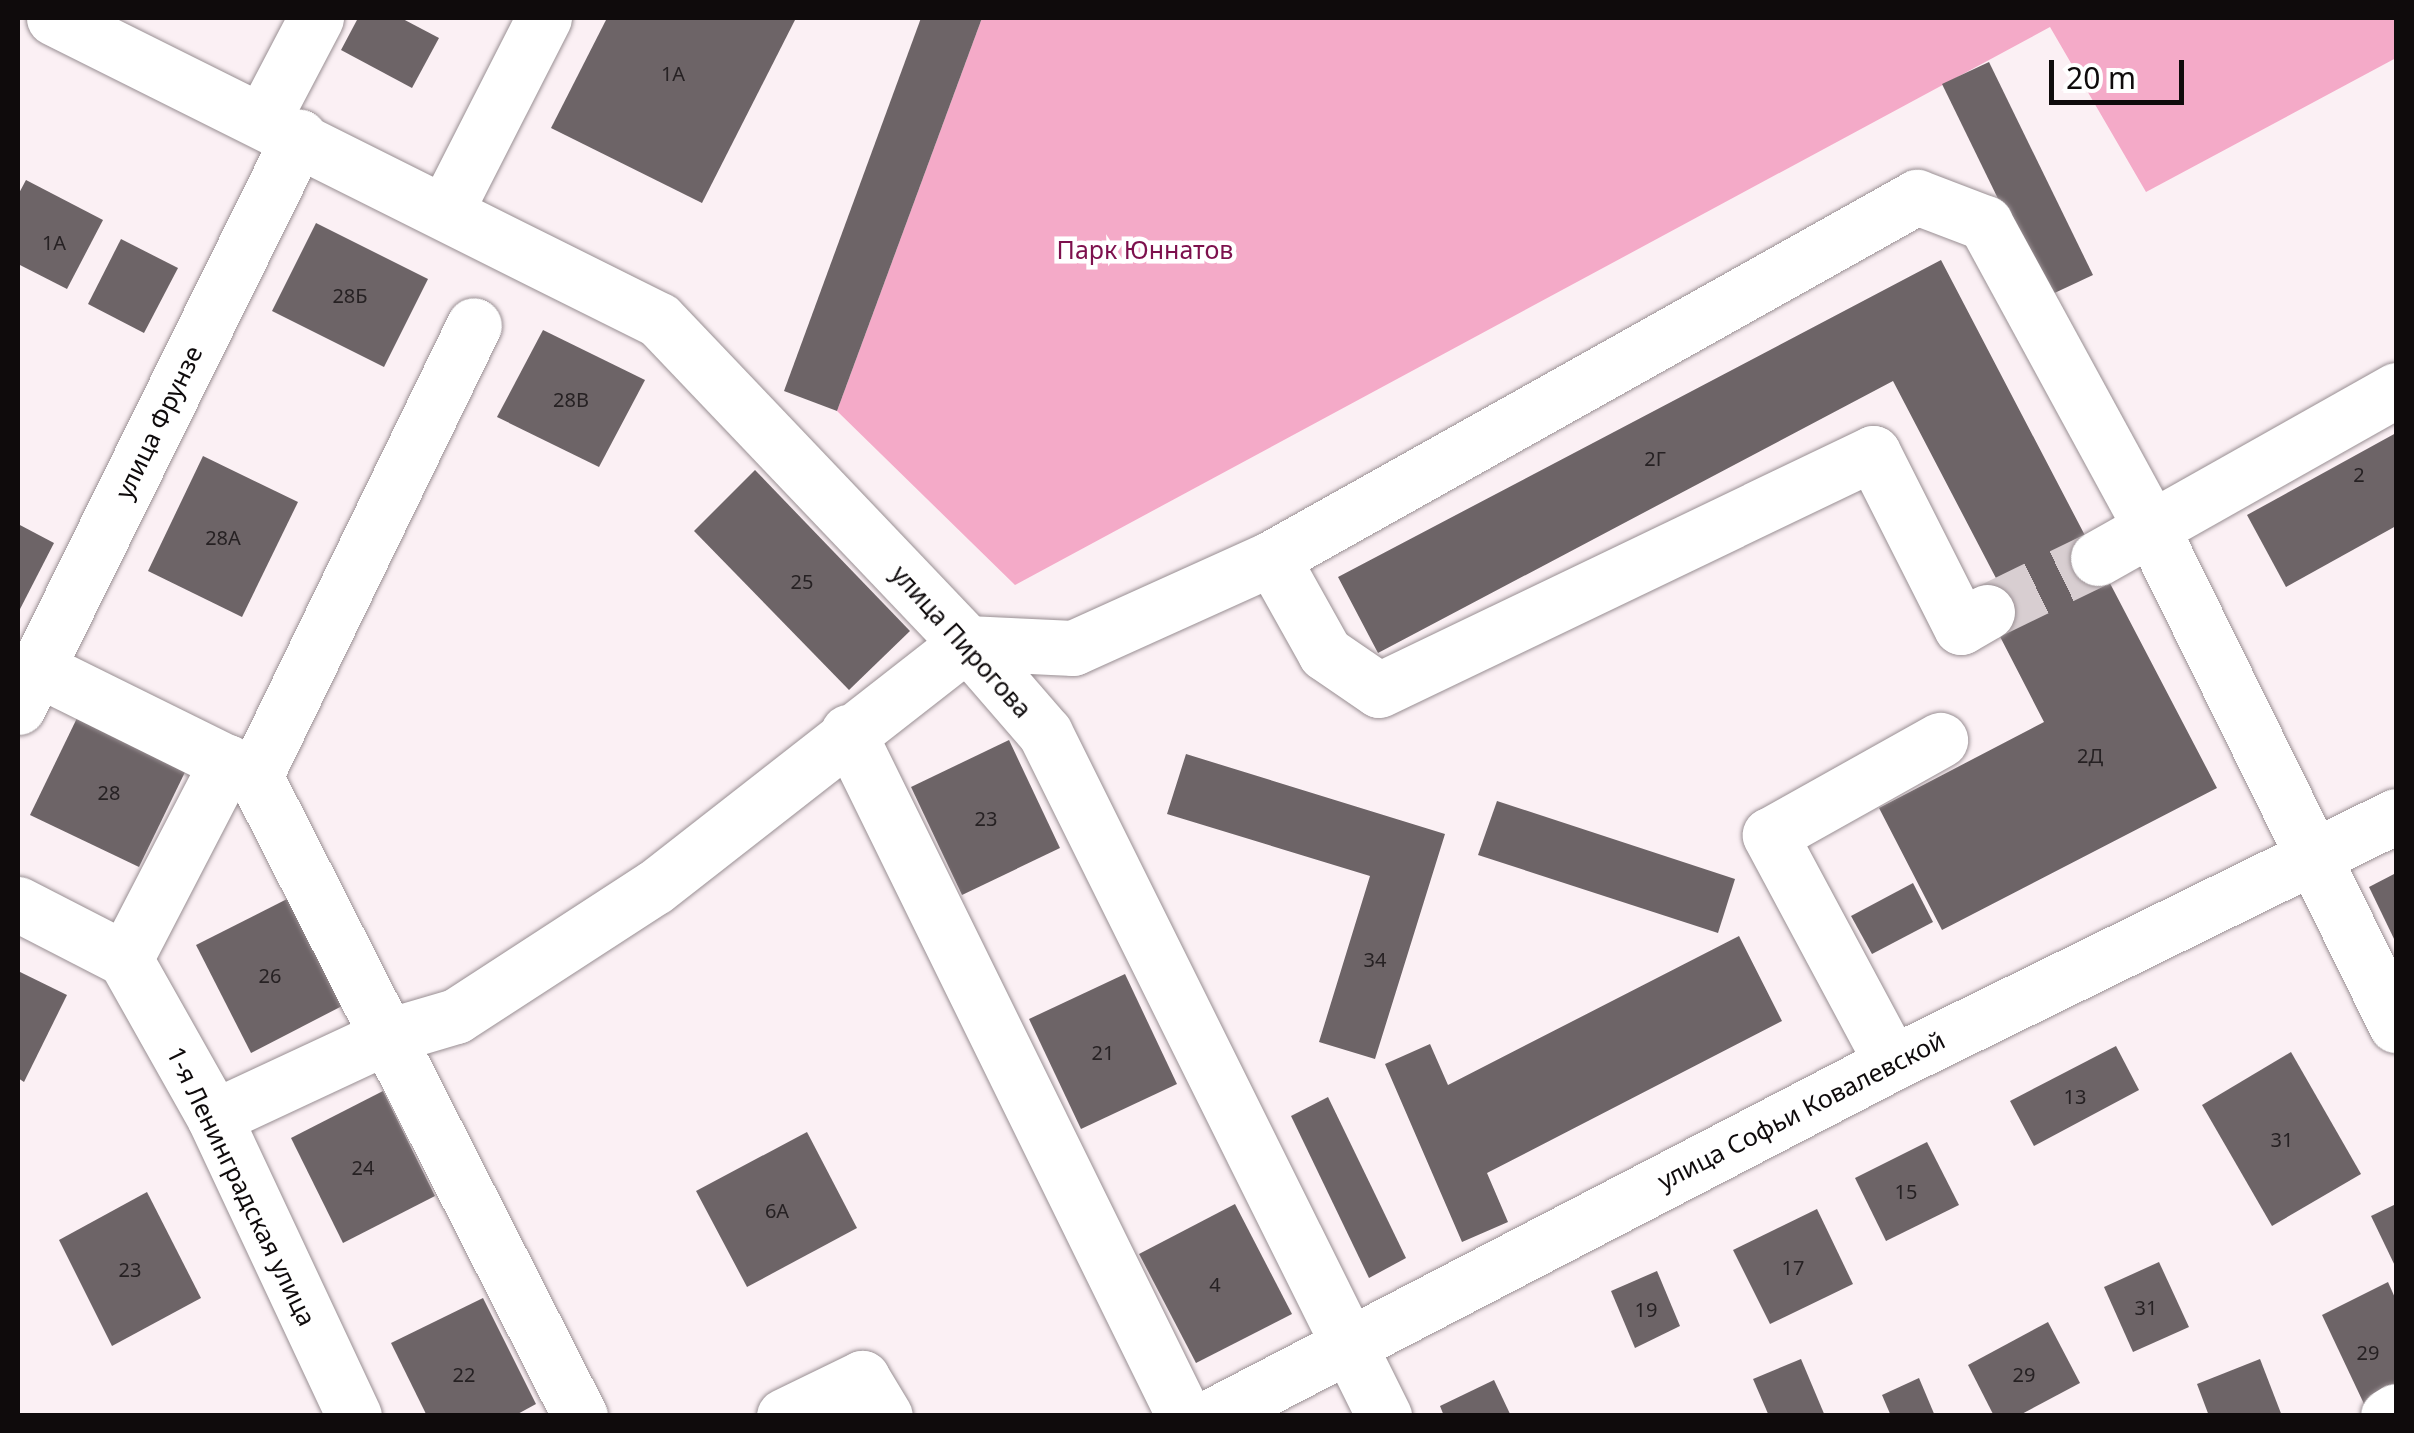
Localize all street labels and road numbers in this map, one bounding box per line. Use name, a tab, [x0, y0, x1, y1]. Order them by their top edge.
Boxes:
street label: улица Фрунзе	[108, 341, 208, 503]
street label: улица Пирогова	[886, 559, 1038, 723]
street label: улица Софьи Ковалевской	[1652, 1024, 1950, 1196]
street label: 1-я Ленинградская улица	[161, 1042, 323, 1330]

